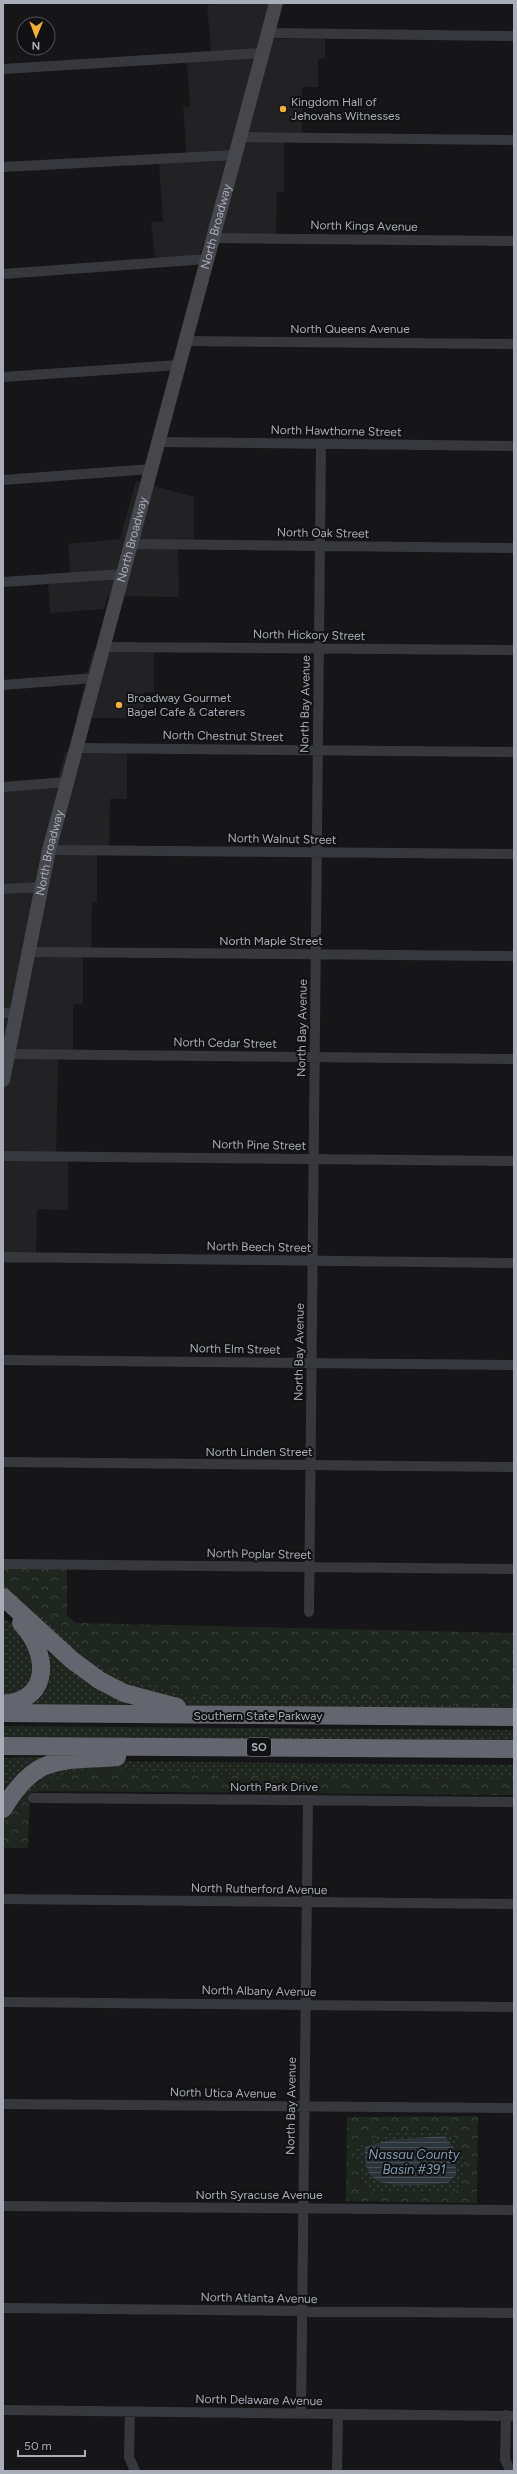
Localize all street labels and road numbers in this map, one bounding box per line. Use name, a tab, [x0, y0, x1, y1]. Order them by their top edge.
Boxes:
street label: North Broadway	[198, 182, 234, 271]
street label: North Kings Avenue	[310, 218, 418, 234]
street label: North Queens Avenue	[290, 322, 410, 336]
street label: North Hawthorne Street	[270, 423, 402, 439]
street label: North Broadway	[114, 495, 151, 584]
street label: North Oak Street	[277, 525, 370, 541]
street label: North Hickory Street	[253, 627, 366, 643]
street label: North Bay Avenue	[297, 655, 313, 753]
street label: North Chestnut Street	[162, 728, 284, 744]
street label: North Broadway	[33, 808, 67, 897]
street label: North Walnut Street	[227, 831, 337, 847]
street label: North Maple Street	[219, 934, 323, 948]
street label: North Bay Avenue	[294, 979, 310, 1077]
street label: North Cedar Street	[173, 1035, 277, 1051]
street label: North Pine Street	[212, 1137, 307, 1153]
street label: North Beech Street	[207, 1239, 312, 1255]
street label: North Bay Avenue	[291, 1303, 307, 1401]
street label: North Elm Street	[189, 1341, 281, 1357]
street label: North Linden Street	[205, 1445, 313, 1459]
street label: North Poplar Street	[207, 1546, 312, 1562]
street label: Southern State Parkway	[194, 1709, 323, 1723]
road number: SO	[247, 1738, 271, 1756]
street label: North Park Drive	[230, 1780, 318, 1794]
street label: North Rutherford Avenue	[191, 1881, 328, 1897]
street label: North Albany Avenue	[201, 1983, 317, 1999]
street label: North Bay Avenue	[283, 2057, 299, 2155]
street label: North Utica Avenue	[170, 2085, 277, 2101]
street label: North Syracuse Avenue	[195, 2188, 323, 2202]
street label: North Atlanta Avenue	[200, 2290, 318, 2306]
street label: North Delaware Avenue	[195, 2392, 323, 2408]

